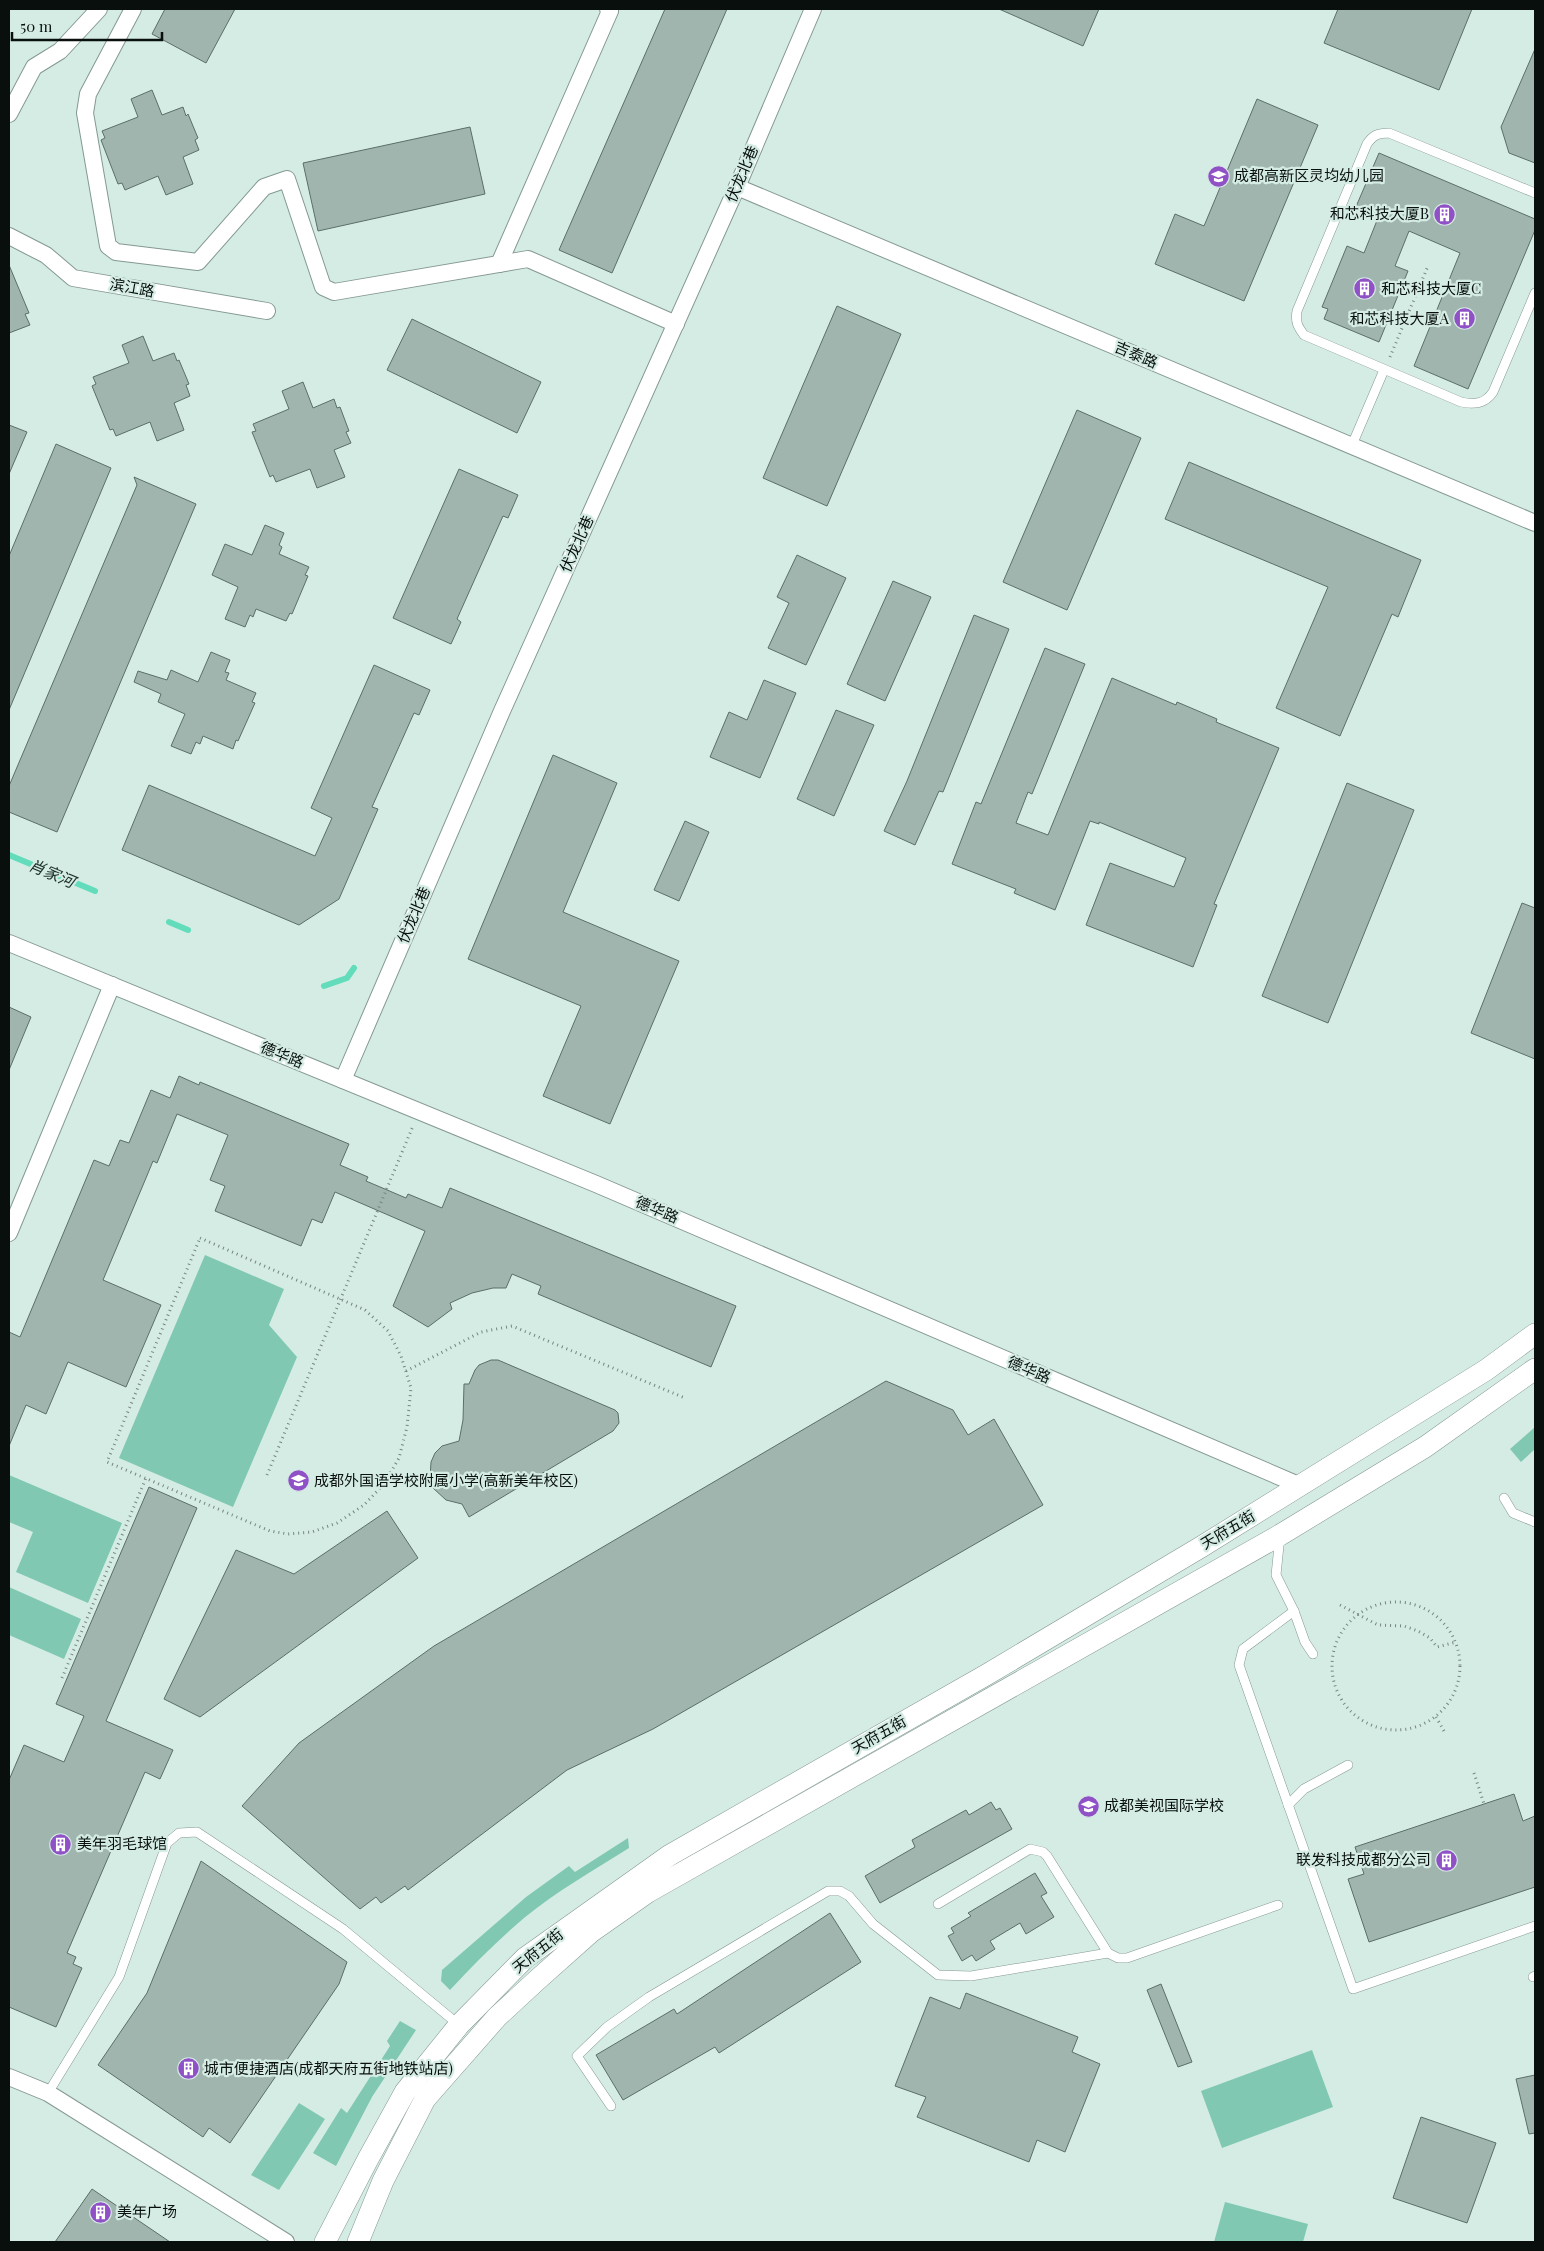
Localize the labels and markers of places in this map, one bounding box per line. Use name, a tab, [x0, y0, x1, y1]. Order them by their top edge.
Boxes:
school or university icon: 成都高新区灵均幼儿园	[1206, 164, 1230, 188]
place label: 成都高新区灵均幼儿园	[1234, 165, 1384, 185]
building icon: 和芯科技大厦B	[1433, 202, 1457, 226]
place label: 和芯科技大厦B	[1330, 203, 1429, 223]
building icon: 和芯科技大厦C	[1353, 277, 1377, 301]
place label: 和芯科技大厦C	[1381, 278, 1481, 298]
building icon: 和芯科技大厦A	[1453, 307, 1477, 331]
place label: 和芯科技大厦A	[1350, 308, 1450, 328]
school or university icon: 成都外国语学校附属小学(高新美年校区)	[286, 1469, 310, 1493]
place label: 成都外国语学校附属小学(高新美年校区)	[314, 1470, 578, 1490]
school or university icon: 成都美视国际学校	[1076, 1794, 1100, 1818]
place label: 成都美视国际学校	[1104, 1795, 1224, 1815]
building icon: 美年羽毛球馆	[49, 1832, 73, 1856]
place label: 美年羽毛球馆	[77, 1833, 167, 1853]
building icon: 联发科技成都分公司	[1435, 1848, 1459, 1872]
place label: 联发科技成都分公司	[1296, 1849, 1431, 1869]
building icon: 城市便捷酒店(成都天府五街地铁站店)	[176, 2057, 200, 2081]
place label: 城市便捷酒店(成都天府五街地铁站店)	[204, 2058, 453, 2078]
building icon: 美年广场	[89, 2200, 113, 2224]
place label: 美年广场	[117, 2201, 177, 2221]

